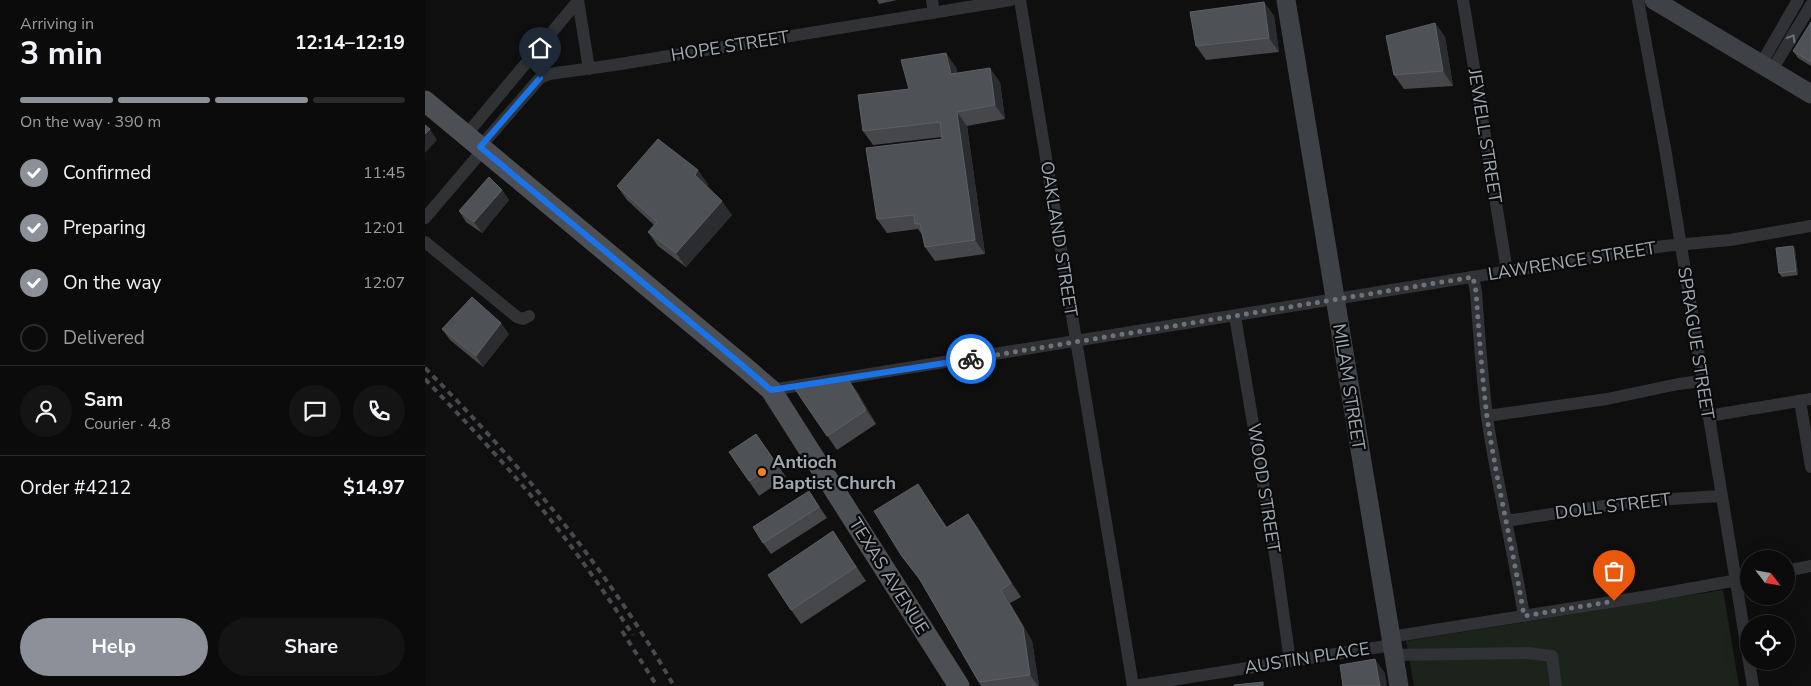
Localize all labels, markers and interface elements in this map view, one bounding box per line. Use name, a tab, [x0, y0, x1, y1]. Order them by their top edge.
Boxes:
text: Arriving in	[20, 13, 94, 35]
street label: HOPE STREET	[669, 25, 791, 67]
pin	[519, 27, 561, 78]
text: 12:14–12:19	[295, 30, 405, 56]
text: 3 min	[20, 32, 103, 75]
icon: home	[526, 34, 554, 62]
one-way arrow	[1785, 34, 1795, 43]
street label: JEWELL STREET	[1462, 66, 1508, 205]
text: On the way · 390 m	[20, 111, 161, 133]
icon: check	[20, 159, 48, 187]
text: Confirmed	[63, 160, 151, 186]
street label: OAKLAND STREET	[1035, 160, 1083, 319]
text: 11:45	[363, 162, 405, 184]
icon: check	[20, 214, 48, 242]
text: Preparing	[63, 215, 146, 241]
text: 12:01	[363, 217, 405, 239]
street label: LAWRENCE STREET	[1486, 236, 1658, 286]
street label: SPRAGUE STREET	[1672, 265, 1720, 421]
icon: check	[20, 269, 48, 297]
text: On the way	[63, 270, 161, 296]
text: 12:07	[363, 272, 405, 294]
street label: MILAM STREET	[1327, 322, 1371, 452]
text: Delivered	[63, 325, 145, 351]
courier	[946, 334, 996, 384]
icon: bike	[957, 345, 985, 373]
button: person	[20, 385, 72, 437]
button: chat	[289, 385, 341, 437]
button: phone	[353, 385, 405, 437]
text: Sam	[84, 387, 123, 413]
text: Courier · 4.8	[84, 413, 170, 435]
street label: WOOD STREET	[1242, 422, 1286, 554]
place label: Antioch Baptist Church	[772, 450, 896, 495]
marker: Antioch Baptist Church	[756, 466, 768, 478]
text: Order #4212	[20, 475, 131, 501]
text: $14.97	[343, 475, 405, 501]
street label: DOLL STREET	[1554, 487, 1672, 525]
street label: TEXAS AVENUE	[844, 513, 934, 639]
pin	[1593, 550, 1635, 601]
north arrow	[1740, 550, 1795, 605]
map controls	[1740, 550, 1795, 670]
icon: bag	[1600, 557, 1628, 585]
button: locate	[1740, 615, 1795, 670]
button: Help	[20, 618, 208, 676]
button: Share	[218, 618, 405, 676]
street label: AUSTIN PLACE	[1243, 636, 1371, 680]

